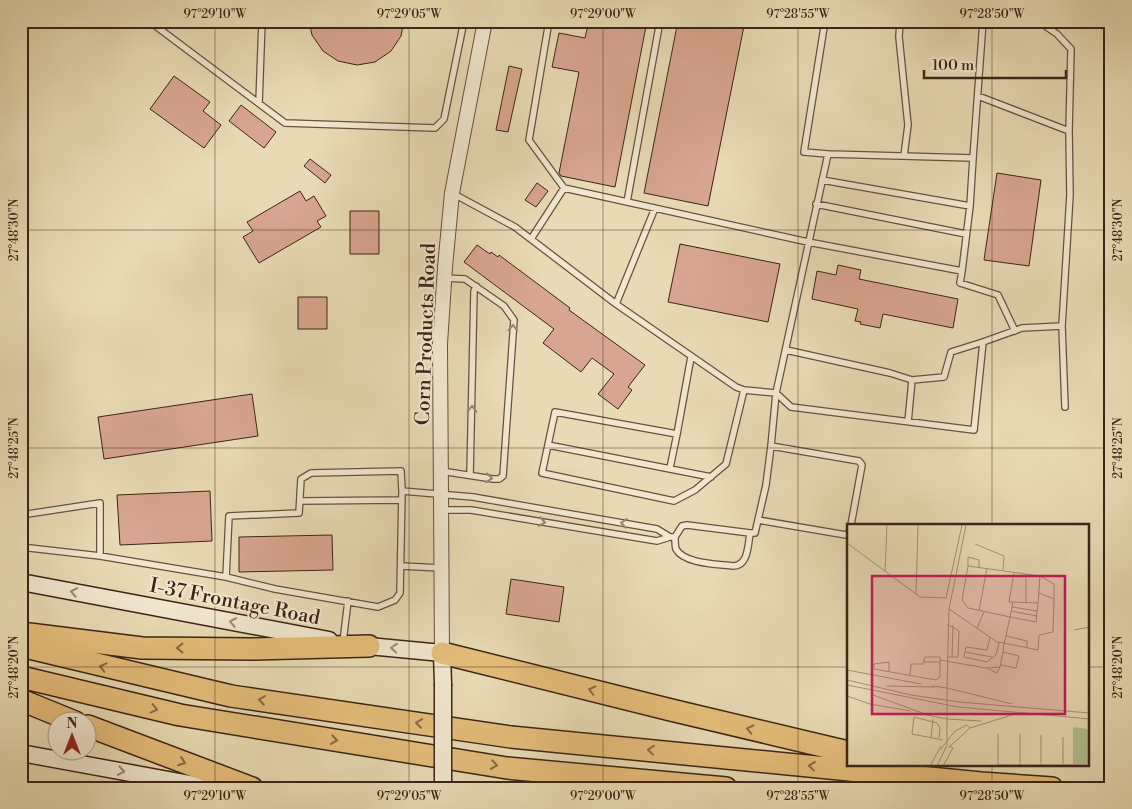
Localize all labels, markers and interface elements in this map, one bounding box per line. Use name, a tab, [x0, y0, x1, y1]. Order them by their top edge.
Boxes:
text: 97°29'10"W	[184, 7, 248, 22]
text: 97°29'05"W	[377, 7, 442, 22]
text: 97°29'00"W	[570, 7, 637, 22]
text: 97°28'55"W	[766, 7, 831, 22]
text: 97°28'50"W	[960, 7, 1025, 22]
scale bar	[924, 48, 1067, 80]
text: 100 m	[932, 56, 974, 75]
text: 27°48'30"N	[7, 199, 22, 261]
text: 27°48'30"N	[1111, 199, 1126, 261]
street label: Corn Products Road	[411, 242, 442, 426]
one-way arrow	[507, 324, 518, 332]
one-way arrow	[466, 405, 477, 413]
text: 27°48'25"N	[7, 417, 22, 479]
text: 27°48'25"N	[1111, 417, 1126, 479]
one-way arrow	[486, 472, 494, 483]
one-way arrow	[537, 516, 546, 526]
one-way arrow	[619, 519, 628, 529]
inset map	[847, 524, 1090, 766]
street label: I-37 Frontage Road	[147, 574, 323, 631]
one-way arrow	[69, 587, 78, 597]
one-way arrow	[229, 618, 238, 628]
text: 27°48'20"N	[7, 636, 22, 698]
text: 27°48'20"N	[1111, 636, 1126, 698]
one-way arrow	[176, 643, 184, 653]
one-way arrow	[389, 643, 397, 654]
one-way arrow	[99, 662, 107, 672]
one-way arrow	[587, 685, 596, 696]
one-way arrow	[257, 695, 265, 706]
one-way arrow	[149, 703, 158, 714]
north arrow	[48, 712, 98, 762]
text: N	[66, 715, 78, 733]
one-way arrow	[415, 719, 424, 729]
one-way arrow	[745, 724, 754, 735]
one-way arrow	[329, 734, 338, 744]
one-way arrow	[646, 745, 654, 756]
one-way arrow	[178, 756, 186, 766]
one-way arrow	[490, 760, 499, 770]
one-way arrow	[808, 761, 816, 772]
one-way arrow	[117, 765, 125, 775]
text: 97°29'10"W	[184, 789, 248, 804]
text: 97°29'05"W	[377, 789, 442, 804]
text: 97°29'00"W	[570, 789, 637, 804]
text: 97°28'55"W	[766, 789, 831, 804]
text: 97°28'50"W	[960, 789, 1025, 804]

